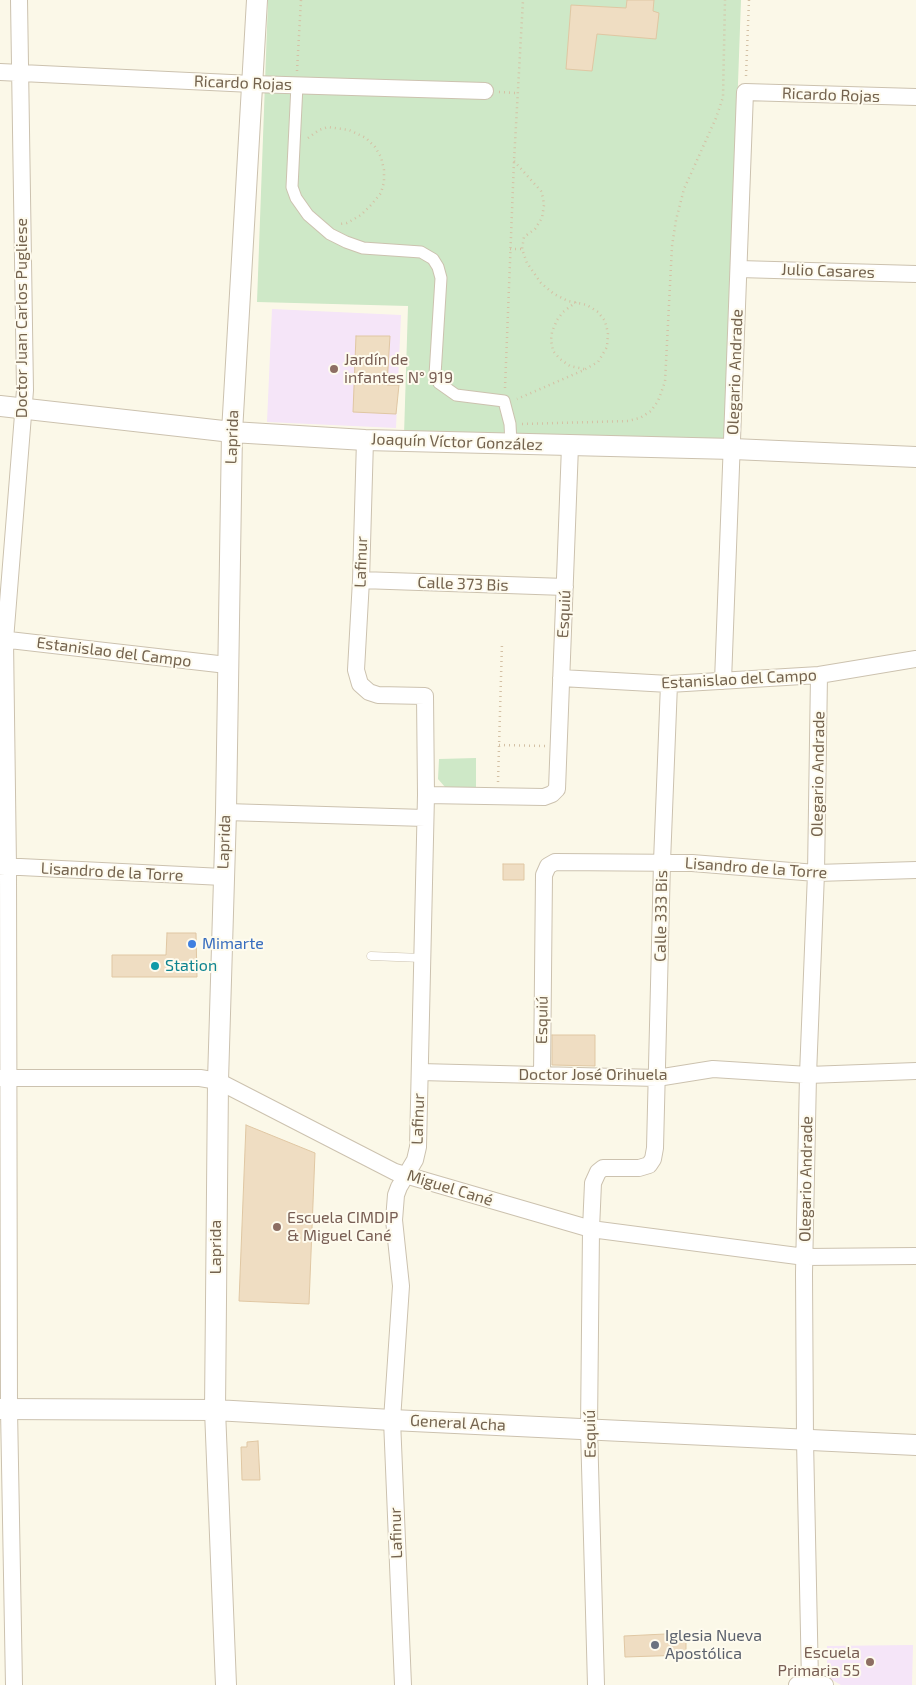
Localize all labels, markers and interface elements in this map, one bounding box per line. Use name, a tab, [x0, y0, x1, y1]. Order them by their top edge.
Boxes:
street label: Ricardo Rojas	[194, 72, 292, 94]
street label: Ricardo Rojas	[782, 84, 880, 106]
street label: Doctor Juan Carlos Pugliese	[12, 218, 32, 418]
street label: Julio Casares	[781, 260, 875, 282]
street label: Olegario Andrade	[723, 309, 747, 435]
place label: Jardín de infantes N° 919	[344, 350, 453, 388]
marker: Jardín de infantes N° 919	[328, 363, 340, 375]
street label: Laprida	[221, 409, 243, 465]
street label: Joaquín Víctor González	[371, 429, 543, 455]
street label: Lafinur	[351, 536, 371, 588]
street label: Calle 373 Bis	[417, 573, 509, 595]
street label: Esquiú	[553, 589, 575, 639]
street label: Estanislao del Campo	[35, 633, 193, 671]
street label: Estanislao del Campo	[661, 665, 817, 693]
street label: Olegario Andrade	[807, 711, 829, 837]
street label: Laprida	[213, 814, 235, 870]
street label: Lisandro de la Torre	[684, 853, 828, 883]
street label: Lisandro de la Torre	[40, 859, 184, 885]
street label: Calle 333 Bis	[651, 870, 671, 962]
place label: Mimarte	[202, 934, 264, 954]
marker: Mimarte	[186, 938, 198, 950]
place label: Station	[165, 956, 217, 976]
marker: Station	[149, 960, 161, 972]
street label: Esquiú	[532, 996, 552, 1044]
street label: Doctor José Orihuela	[518, 1065, 668, 1085]
street label: Lafinur	[408, 1093, 428, 1145]
street label: Olegario Andrade	[795, 1116, 817, 1242]
street label: Miguel Cané	[405, 1166, 495, 1210]
place label: Escuela CIMDIP & Miguel Cané	[287, 1208, 398, 1246]
street label: Laprida	[206, 1220, 226, 1274]
marker: Escuela CIMDIP & Miguel Cané	[271, 1221, 283, 1233]
street label: Esquiú	[580, 1410, 600, 1458]
street label: General Acha	[410, 1411, 506, 1435]
street label: Lafinur	[386, 1507, 406, 1559]
place label: Iglesia Nueva Apostólica	[665, 1626, 762, 1664]
marker: Iglesia Nueva Apostólica	[649, 1639, 661, 1651]
place label: Escuela Primaria 55	[777, 1643, 860, 1681]
marker: Escuela Primaria 55	[864, 1656, 876, 1668]

